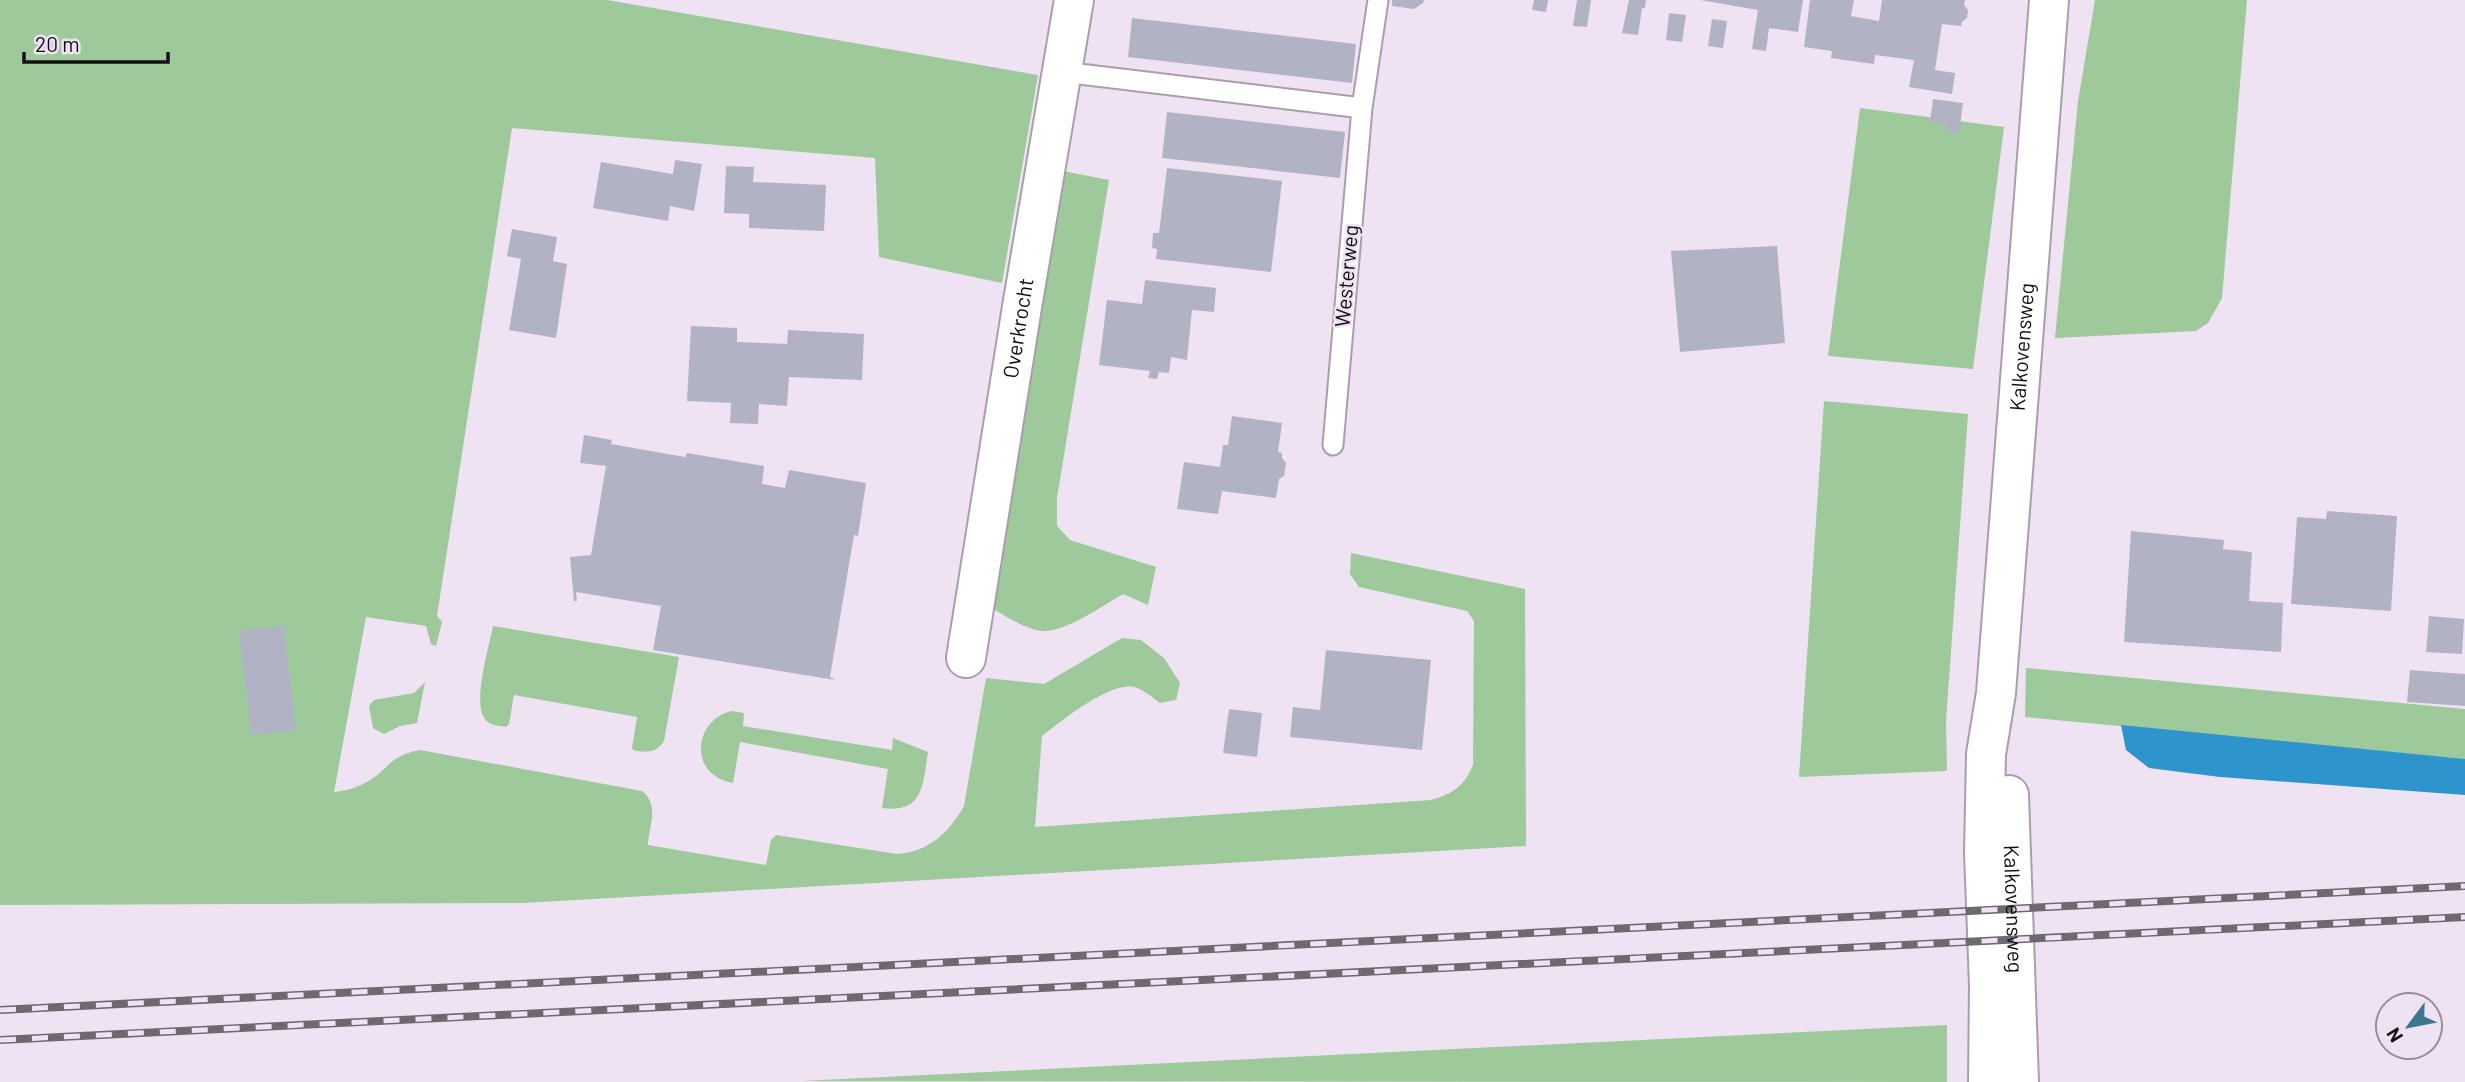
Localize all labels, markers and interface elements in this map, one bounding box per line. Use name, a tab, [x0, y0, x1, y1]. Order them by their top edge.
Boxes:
scale bar	[24, 21, 168, 65]
text: 20 m	[35, 31, 80, 56]
street label: Westerweg	[1329, 224, 1362, 328]
street label: Overkrocht	[997, 276, 1038, 380]
street label: Kalkovensweg	[2004, 282, 2038, 412]
street label: Kalkovensweg	[2000, 844, 2029, 974]
north arrow	[2374, 991, 2444, 1061]
text: N	[2381, 1024, 2407, 1047]

